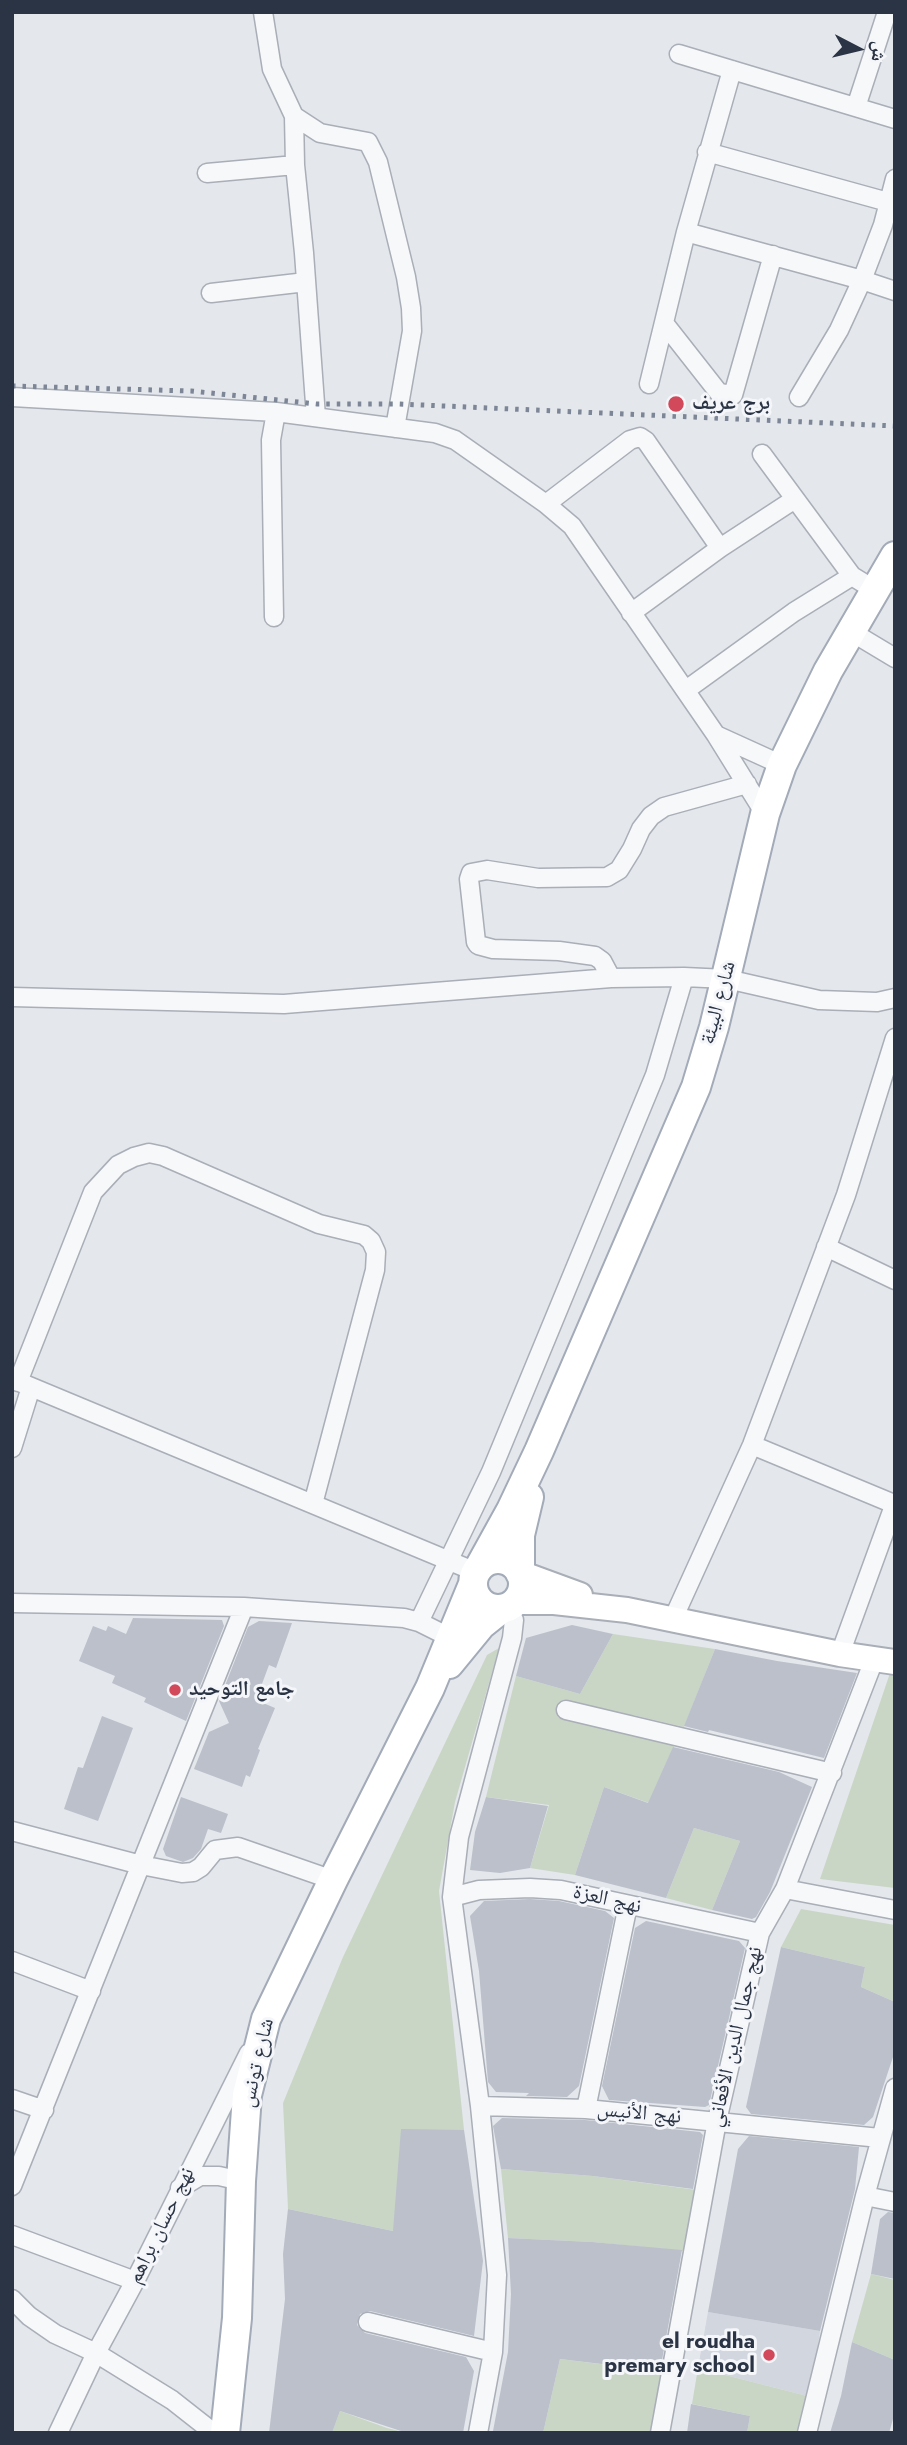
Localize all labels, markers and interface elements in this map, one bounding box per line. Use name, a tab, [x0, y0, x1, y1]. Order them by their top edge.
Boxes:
north arrow	[823, 14, 893, 84]
text: ش	[865, 40, 894, 63]
place label: برج عريف	[692, 391, 770, 417]
marker: برج عريف	[666, 394, 686, 414]
street label: شارع البيئة	[696, 959, 742, 1047]
place label: جامع التوحيد	[189, 1677, 295, 1703]
marker: جامع التوحيد	[167, 1682, 183, 1698]
street label: نهج العزة	[570, 1880, 644, 1920]
street label: نهج جمال الدين الأفعاني	[703, 1944, 769, 2130]
street label: شارع تونس	[236, 2016, 280, 2110]
street label: نهج الأنيس	[596, 2098, 682, 2130]
street label: نهج حسان براهم	[123, 2164, 201, 2288]
place label: el roudha premary school	[604, 2330, 755, 2380]
marker: el roudha premary school	[761, 2347, 777, 2363]

